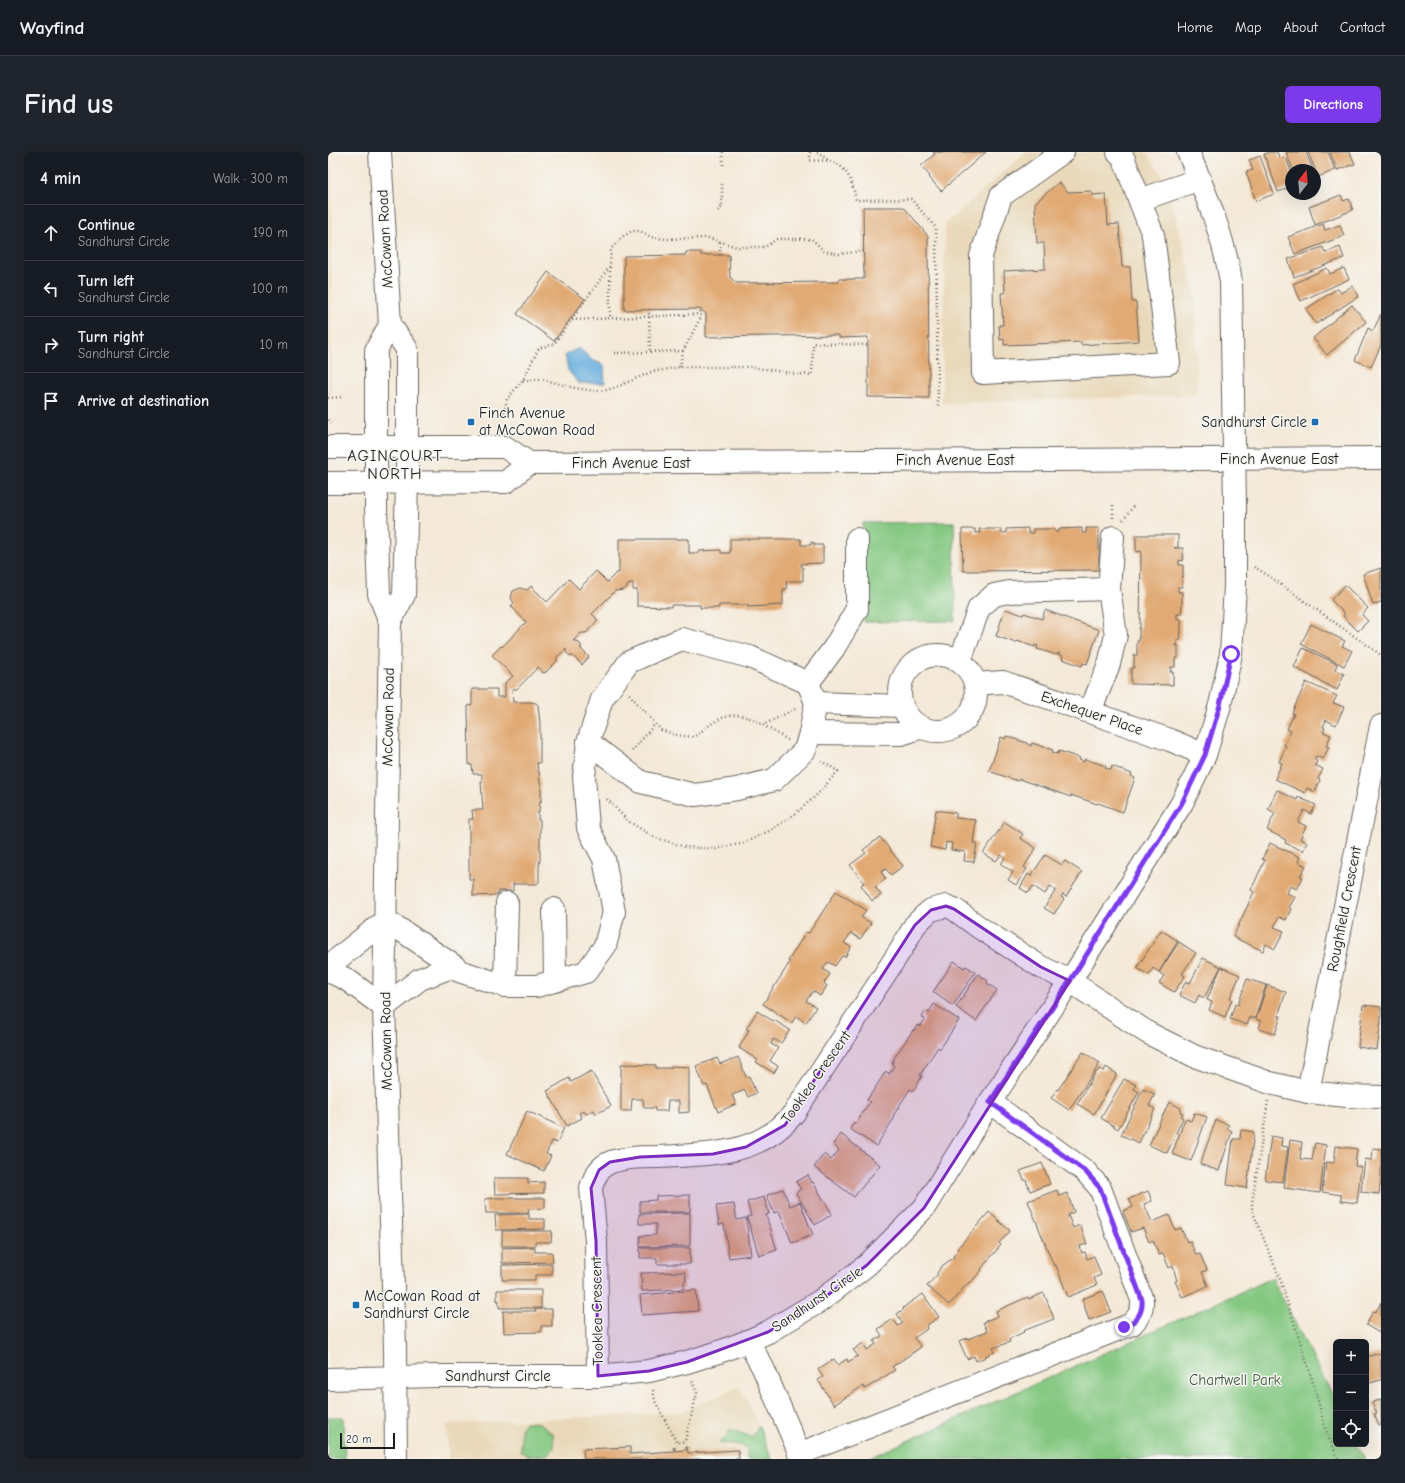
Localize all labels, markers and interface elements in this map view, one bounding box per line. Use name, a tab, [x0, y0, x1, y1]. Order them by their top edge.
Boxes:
text: Wayfind	[20, 17, 84, 39]
text: Home	[1177, 19, 1213, 36]
text: Map	[1235, 19, 1261, 36]
text: About	[1283, 19, 1318, 36]
text: Contact	[1340, 19, 1385, 36]
button: Directions	[1285, 86, 1381, 123]
text: Find us	[24, 88, 113, 120]
north arrow	[1285, 164, 1321, 200]
text: 4 min	[40, 169, 81, 188]
text: Walk · 300 m	[213, 171, 288, 186]
street label: McCowan Road	[373, 189, 397, 289]
text: Continue	[78, 216, 135, 234]
icon: ahead	[40, 222, 62, 244]
text: 190 m	[253, 225, 288, 240]
text: Sandhurst Circle	[78, 234, 170, 249]
text: Turn left	[78, 272, 134, 290]
icon: left	[40, 278, 62, 300]
text: 100 m	[252, 281, 288, 296]
text: Sandhurst Circle	[78, 290, 170, 305]
text: Turn right	[78, 328, 144, 346]
icon: right	[40, 334, 62, 356]
text: 10 m	[260, 337, 288, 352]
text: Sandhurst Circle	[78, 346, 170, 361]
icon: arrive	[40, 390, 62, 412]
text: Arrive at destination	[78, 392, 209, 410]
place label: Finch Avenue at McCowan Road	[479, 404, 595, 439]
place label: Sandhurst Circle	[1201, 413, 1307, 431]
marker: Finch Avenue at McCowan Road	[466, 417, 476, 427]
marker: Sandhurst Circle	[1310, 417, 1320, 427]
district label: AGINCOURT NORTH	[347, 447, 443, 483]
street label: Finch Avenue East	[1220, 450, 1339, 468]
street label: Finch Avenue East	[896, 451, 1015, 469]
street label: Finch Avenue East	[572, 454, 691, 472]
route start	[1222, 645, 1240, 663]
street label: McCowan Road	[378, 667, 398, 767]
street label: Exchequer Place	[1039, 687, 1146, 739]
street label: Roughfield Crescent	[1323, 844, 1365, 973]
street label: McCowan Road	[376, 991, 396, 1091]
street label: Tooklea Crescent	[777, 1027, 855, 1127]
street label: Tooklea Crescent	[587, 1256, 607, 1366]
street label: Sandhurst Circle	[768, 1262, 866, 1336]
place label: McCowan Road at Sandhurst Circle	[364, 1287, 481, 1322]
marker: McCowan Road at Sandhurst Circle	[351, 1300, 361, 1310]
route end	[1115, 1318, 1133, 1336]
map controls	[1333, 1339, 1369, 1447]
button: +	[1333, 1339, 1369, 1375]
street label: Sandhurst Circle	[445, 1367, 551, 1385]
park label: Chartwell Park	[1189, 1371, 1282, 1389]
button: −	[1333, 1375, 1369, 1411]
button: locate	[1333, 1411, 1369, 1447]
scale bar	[340, 1431, 395, 1450]
text: 20 m	[346, 1433, 371, 1446]

